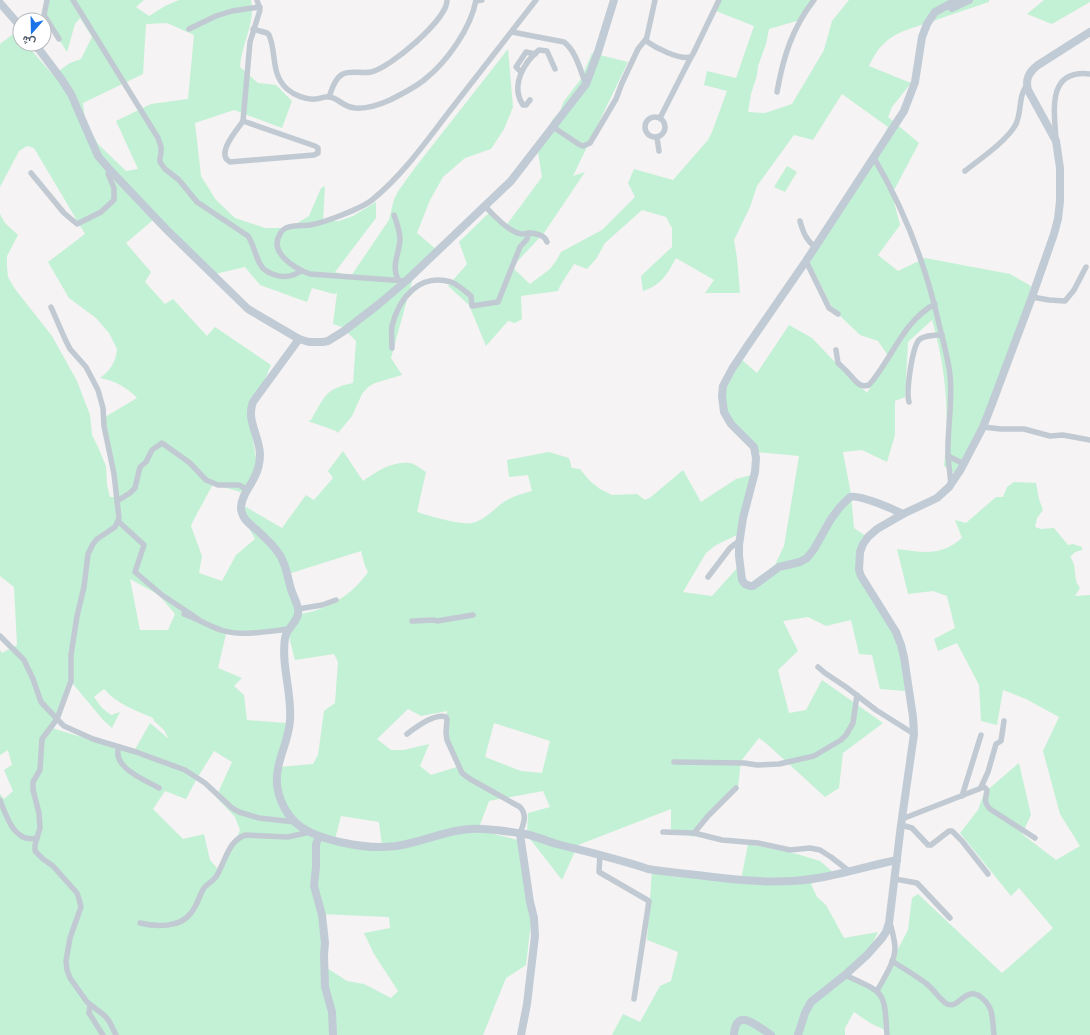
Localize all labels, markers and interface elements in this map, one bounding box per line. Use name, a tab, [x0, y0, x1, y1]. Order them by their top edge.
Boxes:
north arrow	[12, 12, 52, 52]
text: ش	[20, 33, 37, 49]

